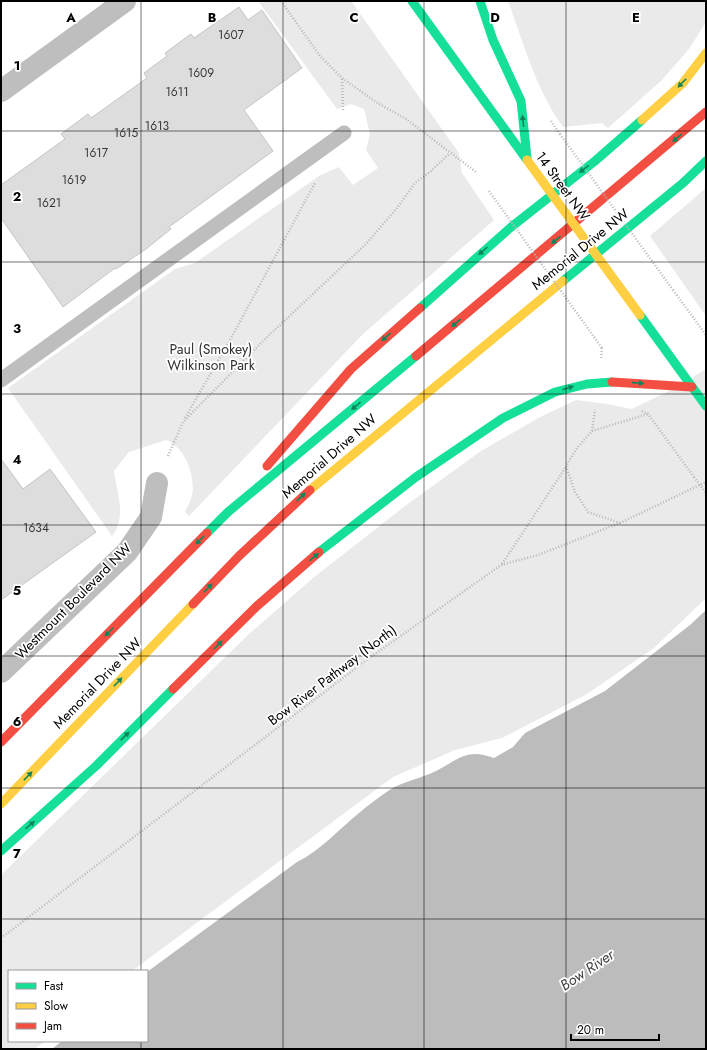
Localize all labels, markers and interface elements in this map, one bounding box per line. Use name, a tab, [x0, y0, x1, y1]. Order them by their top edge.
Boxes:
text: A	[65, 8, 76, 27]
text: B	[208, 8, 217, 27]
text: C	[349, 8, 359, 27]
text: D	[490, 8, 500, 27]
text: E	[632, 8, 640, 27]
house number: 1607	[218, 26, 245, 44]
text: 1	[14, 56, 20, 75]
house number: 1609	[188, 64, 214, 82]
one-way arrow	[677, 78, 686, 88]
house number: 1611	[165, 83, 189, 101]
one-way arrow	[520, 115, 527, 127]
house number: 1613	[145, 117, 170, 135]
house number: 1615	[114, 124, 138, 142]
one-way arrow	[672, 134, 682, 143]
house number: 1617	[84, 144, 109, 162]
street label: 14 Street NW	[531, 147, 595, 225]
one-way arrow	[579, 165, 590, 173]
house number: 1619	[62, 171, 86, 189]
text: 2	[13, 187, 21, 206]
house number: 1621	[37, 194, 61, 212]
street label: Memorial Drive NW	[527, 203, 633, 294]
one-way arrow	[551, 235, 561, 244]
one-way arrow	[478, 246, 488, 256]
one-way arrow	[451, 318, 461, 327]
text: 3	[13, 319, 21, 338]
one-way arrow	[381, 333, 391, 342]
park label: Paul (Smokey) Wilkinson Park	[167, 339, 256, 375]
one-way arrow	[632, 380, 644, 387]
one-way arrow	[562, 385, 574, 391]
one-way arrow	[350, 401, 361, 410]
street label: Memorial Drive NW	[277, 409, 381, 503]
text: 4	[12, 450, 22, 469]
one-way arrow	[296, 493, 306, 502]
house number: 1634	[23, 519, 49, 537]
one-way arrow	[195, 535, 205, 545]
street label: Westmount Boulevard NW	[10, 538, 136, 664]
one-way arrow	[308, 553, 319, 562]
text: 5	[13, 581, 21, 600]
one-way arrow	[203, 583, 213, 593]
street label: Bow River Pathway (North)	[264, 620, 400, 730]
one-way arrow	[104, 627, 114, 637]
street label: Memorial Drive NW	[48, 633, 146, 733]
one-way arrow	[213, 640, 223, 650]
one-way arrow	[113, 677, 123, 687]
text: 6	[13, 712, 22, 731]
one-way arrow	[120, 731, 130, 741]
one-way arrow	[23, 771, 33, 781]
one-way arrow	[26, 821, 35, 830]
text: 7	[13, 844, 21, 863]
water label: Bow River	[556, 943, 619, 996]
legend	[8, 970, 148, 1042]
text: Fast	[44, 977, 63, 995]
text: Slow	[44, 997, 69, 1015]
scale bar	[571, 1016, 659, 1042]
text: Jam	[42, 1017, 62, 1035]
text: 20 m	[577, 1021, 604, 1039]

